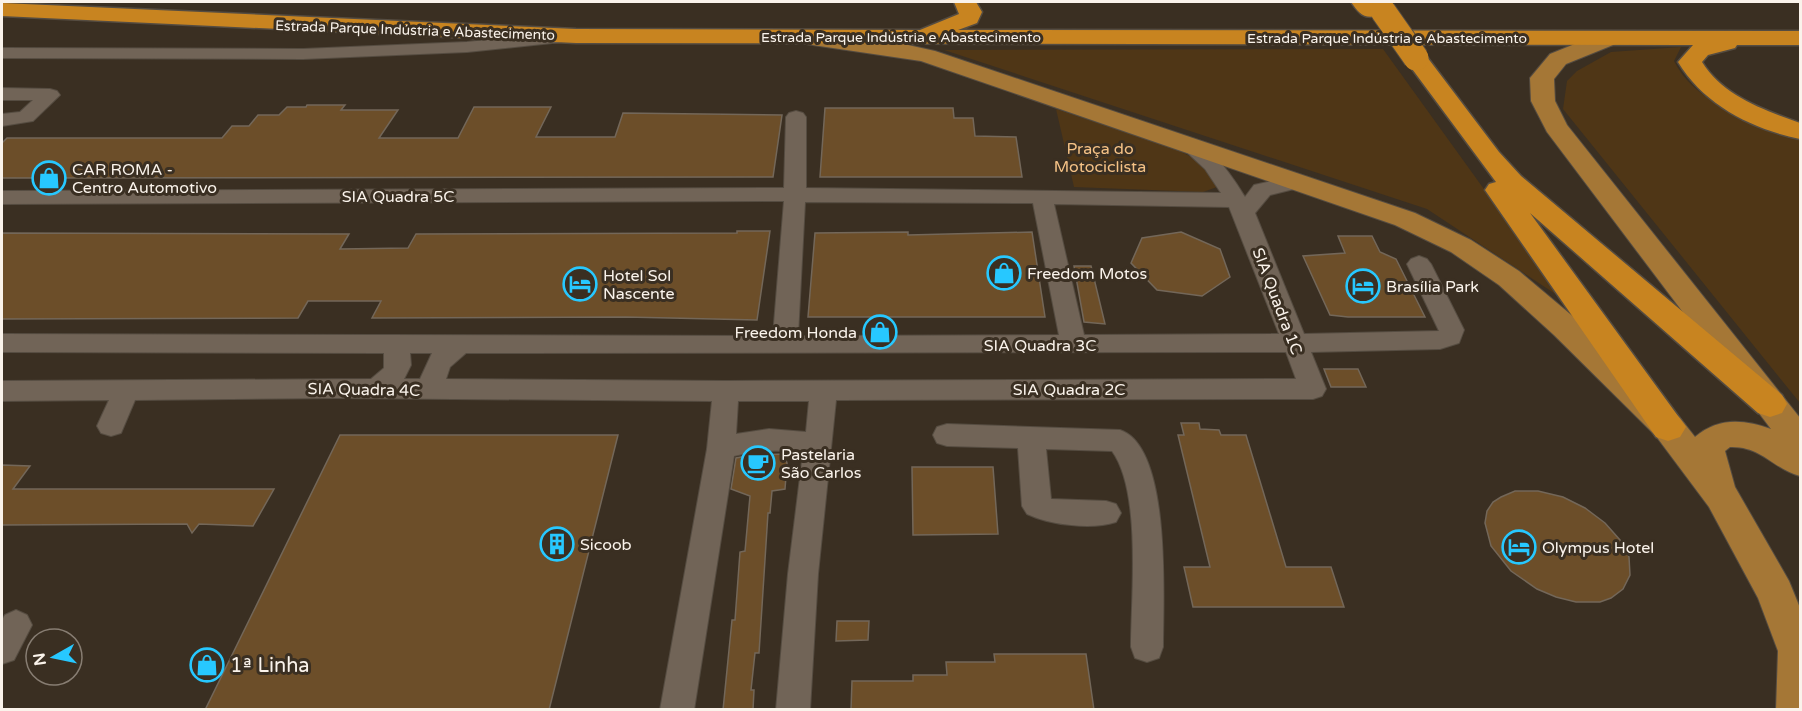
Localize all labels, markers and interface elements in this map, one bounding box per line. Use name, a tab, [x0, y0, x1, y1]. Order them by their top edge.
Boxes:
street label: Estrada Parque Indústria e Abastecimento	[275, 17, 555, 44]
street label: Estrada Parque Indústria e Abastecimento	[761, 29, 1041, 46]
street label: Estrada Parque Indústria e Abastecimento	[1247, 30, 1527, 47]
park label: Praça do Motociclista	[1054, 139, 1146, 177]
shop icon: CAR ROMA - Centro Automotivo	[31, 160, 67, 196]
place label: CAR ROMA - Centro Automotivo	[72, 160, 217, 198]
street label: SIA Quadra 5C	[342, 187, 454, 207]
street label: SIA Quadra 1C	[1248, 245, 1307, 358]
shop icon: Freedom Motos	[986, 255, 1022, 291]
place label: Freedom Motos	[1027, 264, 1147, 284]
hotel icon: Hotel Sol Nascente	[562, 266, 598, 302]
place label: Hotel Sol Nascente	[603, 266, 675, 304]
hotel icon: Brasília Park	[1345, 268, 1381, 304]
place label: Brasília Park	[1386, 277, 1479, 297]
shop icon: Freedom Honda	[862, 314, 898, 350]
place label: Freedom Honda	[735, 323, 857, 343]
street label: SIA Quadra 3C	[984, 336, 1096, 356]
street label: SIA Quadra 4C	[307, 379, 420, 401]
street label: SIA Quadra 2C	[1013, 380, 1125, 400]
cafe icon: Pastelaria São Carlos	[740, 445, 776, 481]
place label: Pastelaria São Carlos	[781, 445, 861, 483]
building icon: Sicoob	[539, 526, 575, 562]
hotel icon: Olympus Hotel	[1501, 529, 1537, 565]
place label: Sicoob	[580, 535, 632, 555]
place label: Olympus Hotel	[1542, 538, 1654, 558]
north arrow	[24, 627, 84, 687]
shop icon: 1ª Linha	[189, 647, 225, 683]
text: N	[29, 651, 51, 667]
place label: 1ª Linha	[230, 654, 310, 678]

